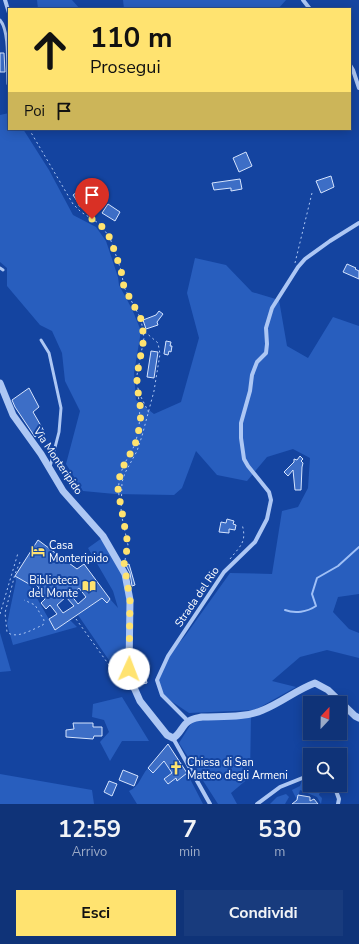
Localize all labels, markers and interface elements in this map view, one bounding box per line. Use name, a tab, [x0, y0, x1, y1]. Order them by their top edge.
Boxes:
text: 110 m	[90, 19, 173, 57]
icon: ahead	[24, 24, 76, 76]
text: Prosegui	[90, 55, 161, 79]
icon: arrive	[53, 100, 75, 122]
text: Poi	[24, 101, 45, 121]
pin	[75, 178, 109, 219]
icon: arrive	[81, 184, 103, 206]
street label: Via Monteripido	[29, 424, 86, 498]
place label: Casa Monteripido	[49, 538, 108, 566]
hotel icon: Casa Monteripido	[30, 543, 46, 559]
street label: Strada del Rio	[171, 564, 223, 630]
place label: Biblioteca del Monte	[28, 573, 78, 601]
library icon: Biblioteca del Monte	[81, 578, 97, 594]
position arrow	[108, 648, 150, 690]
north arrow	[303, 696, 347, 740]
map controls	[303, 696, 347, 792]
button: search	[303, 748, 347, 792]
place label: Chiesa di San Matteo degli Armeni	[187, 755, 288, 783]
church icon: Chiesa di San Matteo degli Armeni	[168, 760, 184, 776]
text: 12:59	[58, 813, 121, 845]
text: 7	[182, 813, 197, 845]
text: 530	[258, 813, 301, 845]
text: Arrivo	[72, 843, 107, 861]
text: min	[179, 843, 200, 861]
text: m	[274, 843, 285, 861]
button: Esci	[16, 890, 176, 936]
button: Condividi	[184, 890, 343, 936]

